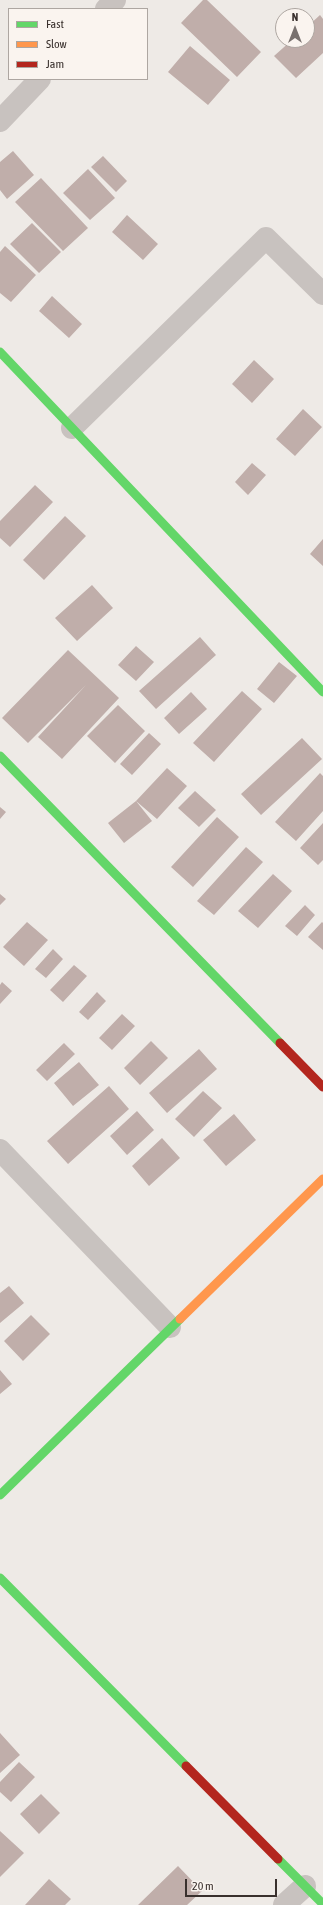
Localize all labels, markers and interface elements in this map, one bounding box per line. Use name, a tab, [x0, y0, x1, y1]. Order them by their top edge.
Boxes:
legend	[8, 8, 148, 80]
north arrow	[275, 8, 315, 48]
text: N	[292, 11, 298, 23]
text: Fast	[46, 17, 64, 31]
text: Slow	[46, 37, 67, 51]
text: Jam	[46, 57, 64, 71]
scale bar	[187, 1871, 279, 1897]
text: 20 m	[192, 1879, 214, 1893]

